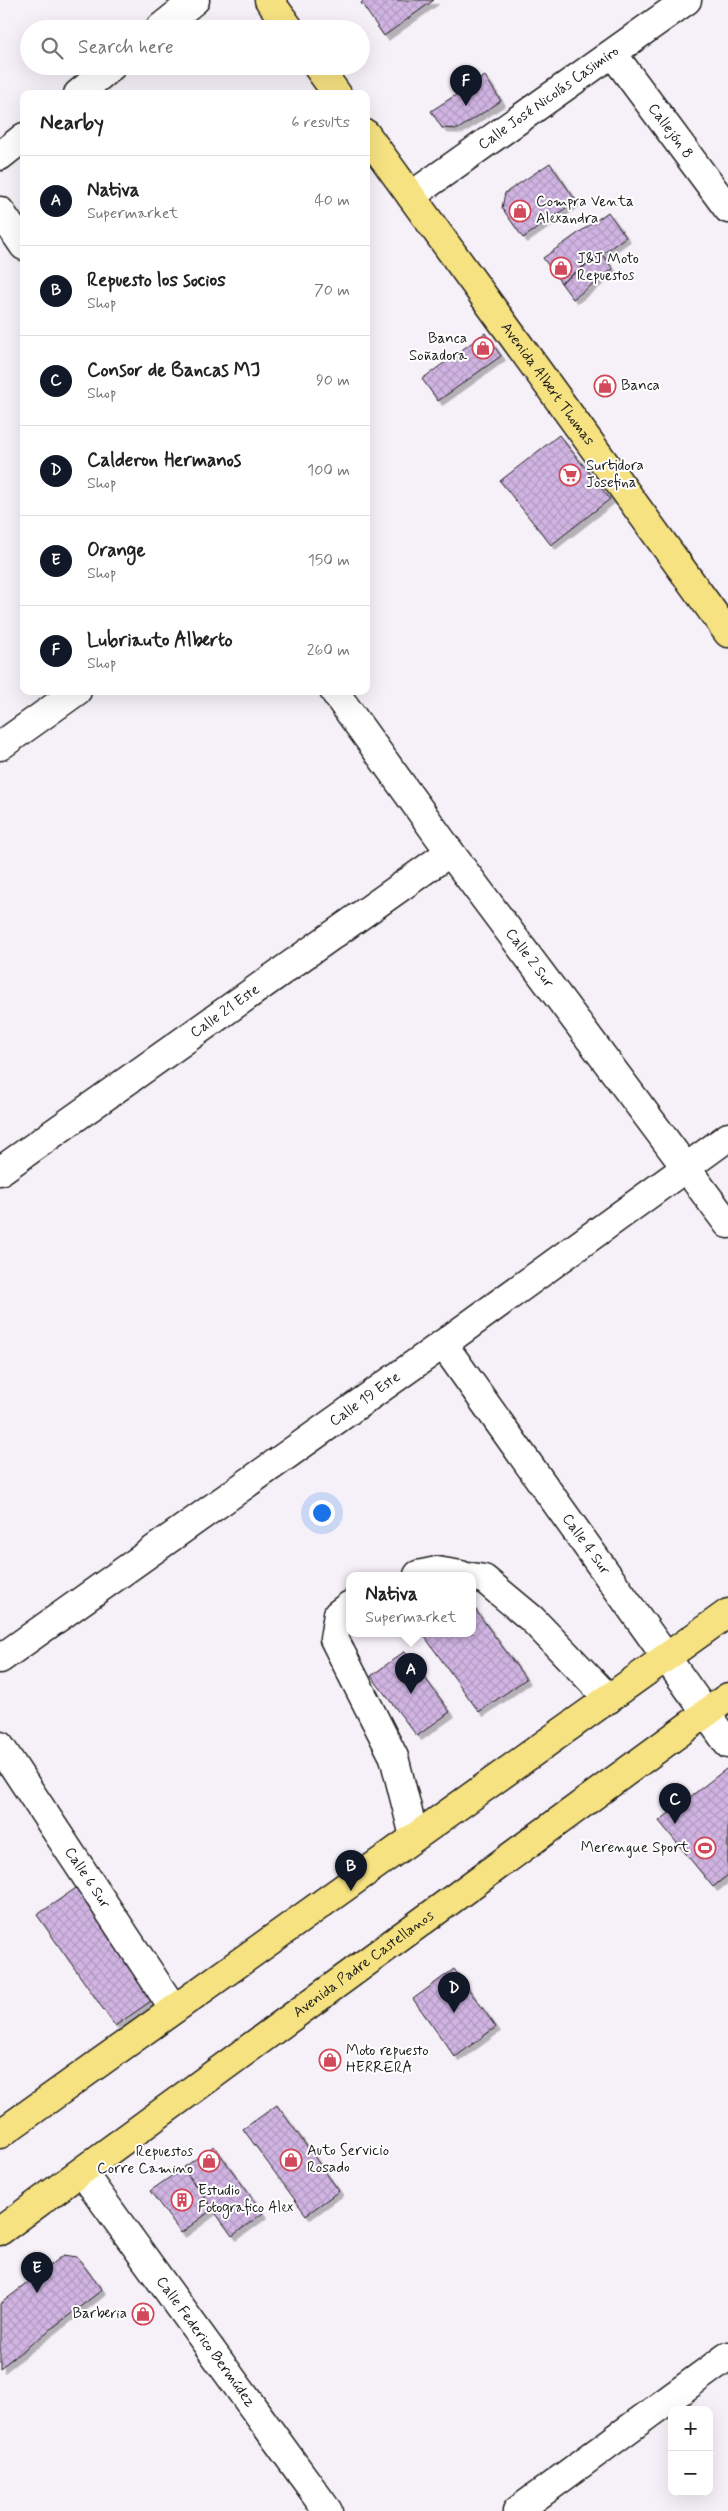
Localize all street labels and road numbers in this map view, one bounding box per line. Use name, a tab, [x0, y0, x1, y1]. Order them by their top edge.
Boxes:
street label: Calle José Nicolás Casimiro	[474, 41, 623, 155]
street label: Callejón 8	[643, 99, 697, 163]
street label: Avenida Albert Thomas	[496, 318, 599, 450]
street label: Calle 2 Sur	[501, 924, 559, 993]
street label: Calle 21 Este	[186, 980, 264, 1043]
street label: Calle 19 Este	[326, 1367, 405, 1431]
street label: Calle 4 Sur	[557, 1510, 615, 1580]
street label: Calle 6 Sur	[59, 1843, 115, 1913]
street label: Avenida Padre Castellanos	[289, 1906, 438, 2023]
street label: Calle Federico Bermúdez	[151, 2273, 260, 2411]

